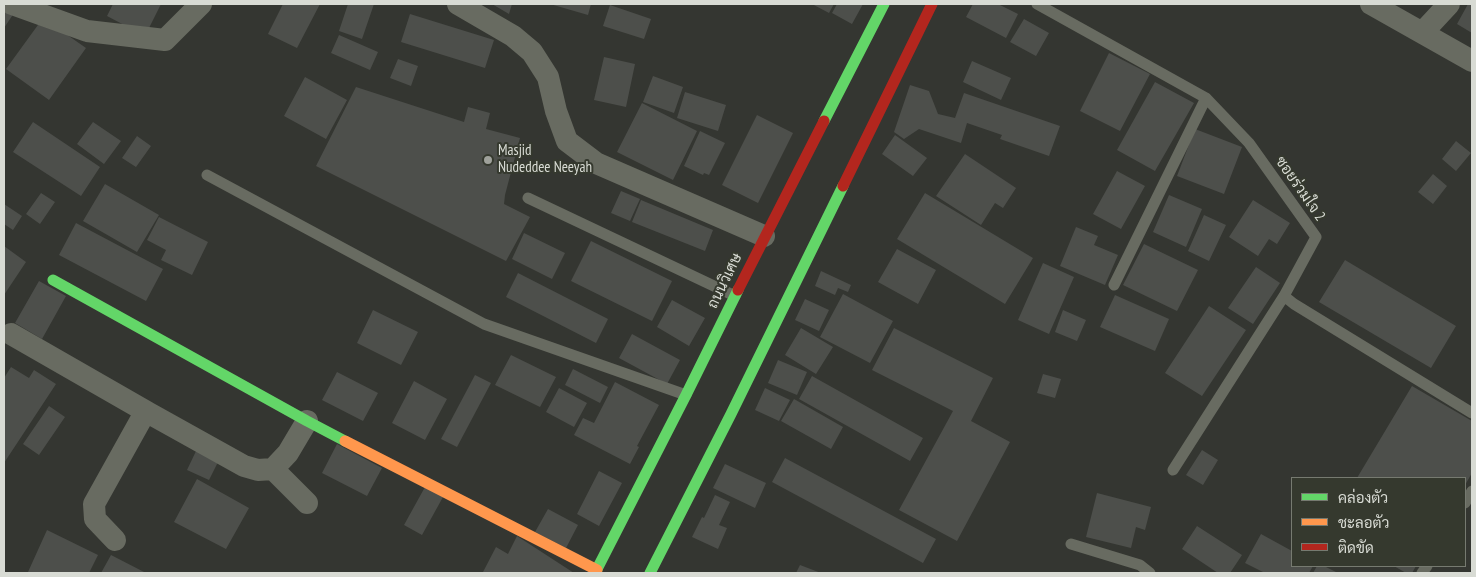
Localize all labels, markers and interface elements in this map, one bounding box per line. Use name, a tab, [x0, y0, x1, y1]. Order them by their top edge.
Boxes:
place label: Masjid Nudeddee Neeyah	[498, 142, 592, 177]
street label: ซอยร่วมใจ 2	[1271, 153, 1329, 225]
marker: Masjid Nudeddee Neeyah	[482, 154, 494, 166]
street label: ถนนวิเศษ	[704, 250, 746, 312]
legend	[1291, 477, 1466, 567]
text: คล่องตัว	[1338, 488, 1388, 507]
text: ชะลอตัว	[1338, 513, 1389, 532]
text: ติดขัด	[1338, 538, 1374, 557]

